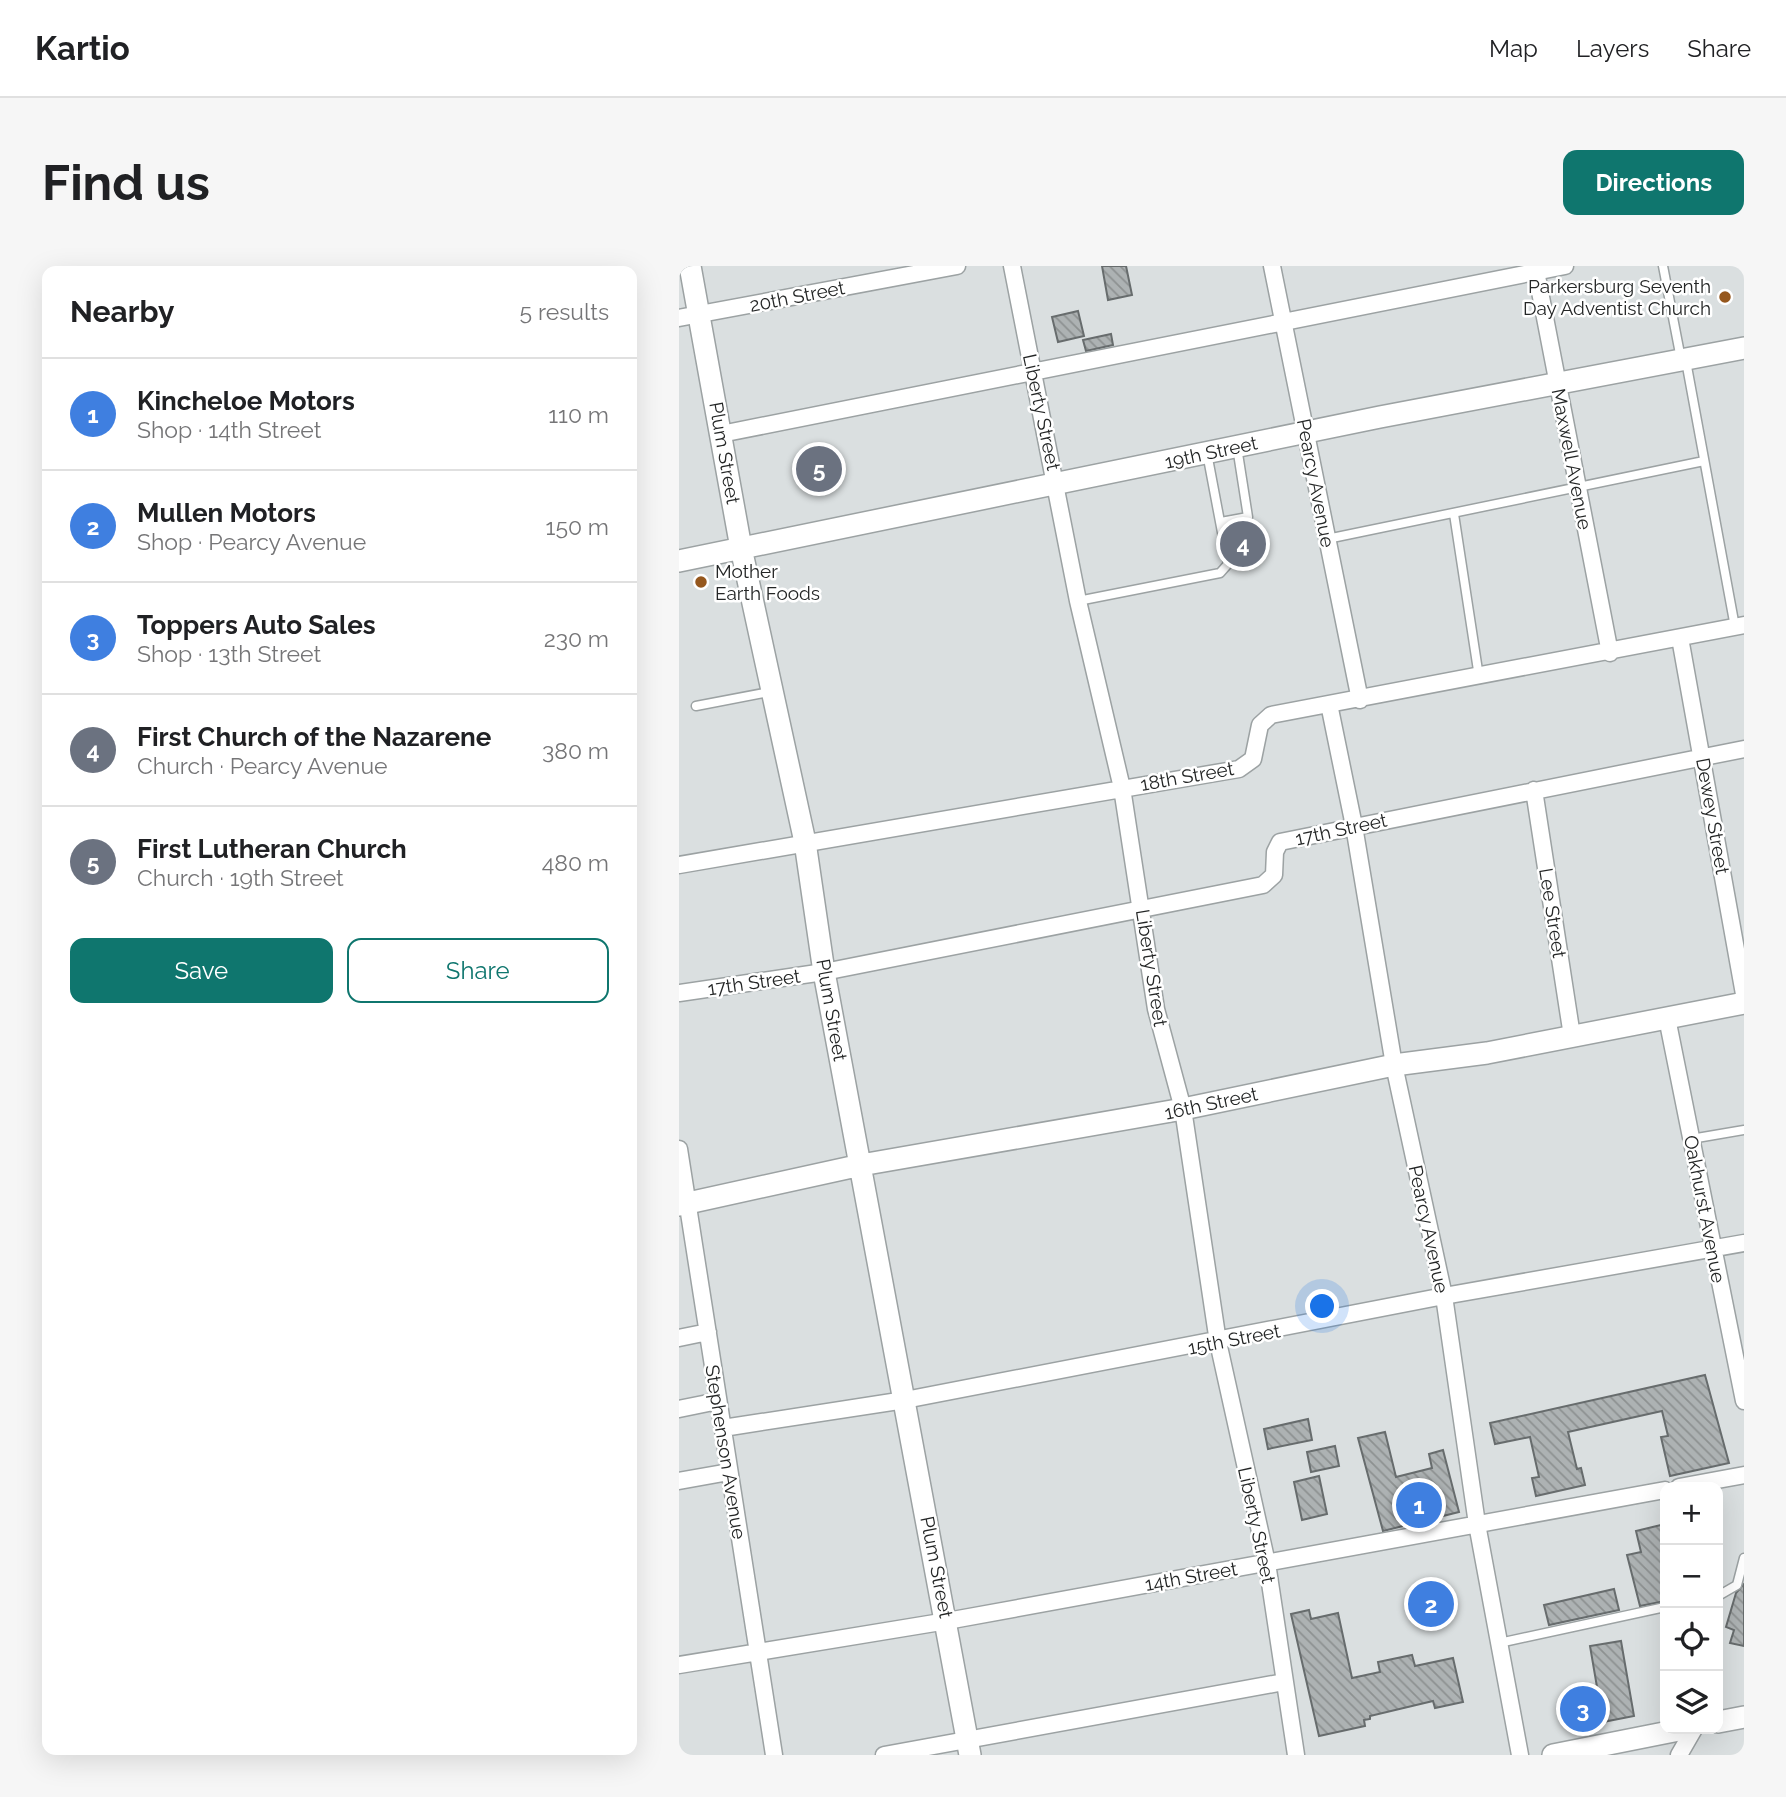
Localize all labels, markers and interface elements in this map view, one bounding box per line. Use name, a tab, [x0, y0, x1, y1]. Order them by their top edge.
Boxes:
text: Kartio	[35, 29, 130, 68]
text: Map	[1489, 34, 1538, 63]
text: Layers	[1576, 34, 1649, 63]
text: Share	[1687, 34, 1751, 63]
button: Directions	[1563, 150, 1744, 215]
text: Find us	[42, 154, 210, 211]
place label: Parkersburg Seventh Day Adventist Church	[1523, 275, 1711, 319]
street label: 20th Street	[748, 276, 847, 316]
marker: Parkersburg Seventh Day Adventist Church	[1717, 289, 1733, 305]
text: Nearby	[70, 294, 174, 329]
text: 5 results	[520, 298, 609, 325]
street label: Liberty Street	[1019, 352, 1065, 473]
text: Kincheloe Motors	[137, 386, 355, 416]
street label: Maxwell Avenue	[1548, 386, 1596, 532]
street label: Plum Street	[705, 400, 745, 506]
text: 1	[87, 401, 99, 428]
text: 110 m	[548, 401, 609, 428]
text: Shop · 14th Street	[137, 416, 321, 443]
street label: Pearcy Avenue	[1293, 417, 1339, 549]
street label: 19th Street	[1163, 431, 1260, 473]
pin: 5	[796, 443, 842, 495]
text: Mullen Motors	[137, 498, 316, 528]
text: 2	[87, 513, 99, 540]
text: 150 m	[546, 513, 609, 540]
pin: 4	[1220, 518, 1266, 570]
text: Shop · Pearcy Avenue	[137, 528, 366, 555]
place label: Mother Earth Foods	[715, 560, 820, 604]
marker: Mother Earth Foods	[693, 574, 709, 590]
text: Toppers Auto Sales	[137, 610, 376, 640]
text: 3	[87, 625, 99, 652]
text: 230 m	[544, 625, 609, 652]
text: Shop · 13th Street	[137, 640, 321, 667]
text: First Church of the Nazarene	[137, 722, 491, 752]
text: 4	[86, 737, 100, 764]
text: 380 m	[542, 737, 609, 764]
text: Church · Pearcy Avenue	[137, 752, 388, 779]
street label: Dewey Street	[1692, 756, 1734, 877]
street label: 18th Street	[1139, 757, 1236, 795]
street label: 17th Street	[1293, 808, 1389, 849]
text: First Lutheran Church	[137, 834, 407, 864]
text: 5	[87, 849, 99, 876]
text: 480 m	[542, 849, 609, 876]
text: Church · 19th Street	[137, 864, 344, 891]
street label: Lee Street	[1535, 866, 1571, 960]
street label: Liberty Street	[1132, 908, 1172, 1029]
button: Save	[70, 938, 333, 1003]
button: Share	[347, 938, 609, 1003]
street label: Plum Street	[812, 957, 852, 1063]
street label: 17th Street	[706, 965, 802, 999]
street label: 16th Street	[1162, 1082, 1260, 1124]
street label: Oakhurst Avenue	[1680, 1133, 1730, 1285]
street label: Pearcy Avenue	[1405, 1163, 1453, 1295]
your location	[1305, 1289, 1339, 1323]
street label: 15th Street	[1186, 1319, 1283, 1359]
street label: Stephenson Avenue	[701, 1363, 751, 1541]
street label: Liberty Street	[1234, 1465, 1280, 1586]
pin: 1	[1396, 1479, 1442, 1531]
map controls	[1660, 1482, 1723, 1734]
button: +	[1660, 1482, 1723, 1545]
street label: Plum Street	[916, 1514, 958, 1620]
button: −	[1660, 1545, 1723, 1608]
street label: 14th Street	[1143, 1557, 1240, 1595]
pin: 2	[1408, 1578, 1454, 1630]
button: locate	[1660, 1608, 1723, 1671]
button: layers	[1660, 1671, 1723, 1734]
pin: 3	[1560, 1683, 1606, 1735]

